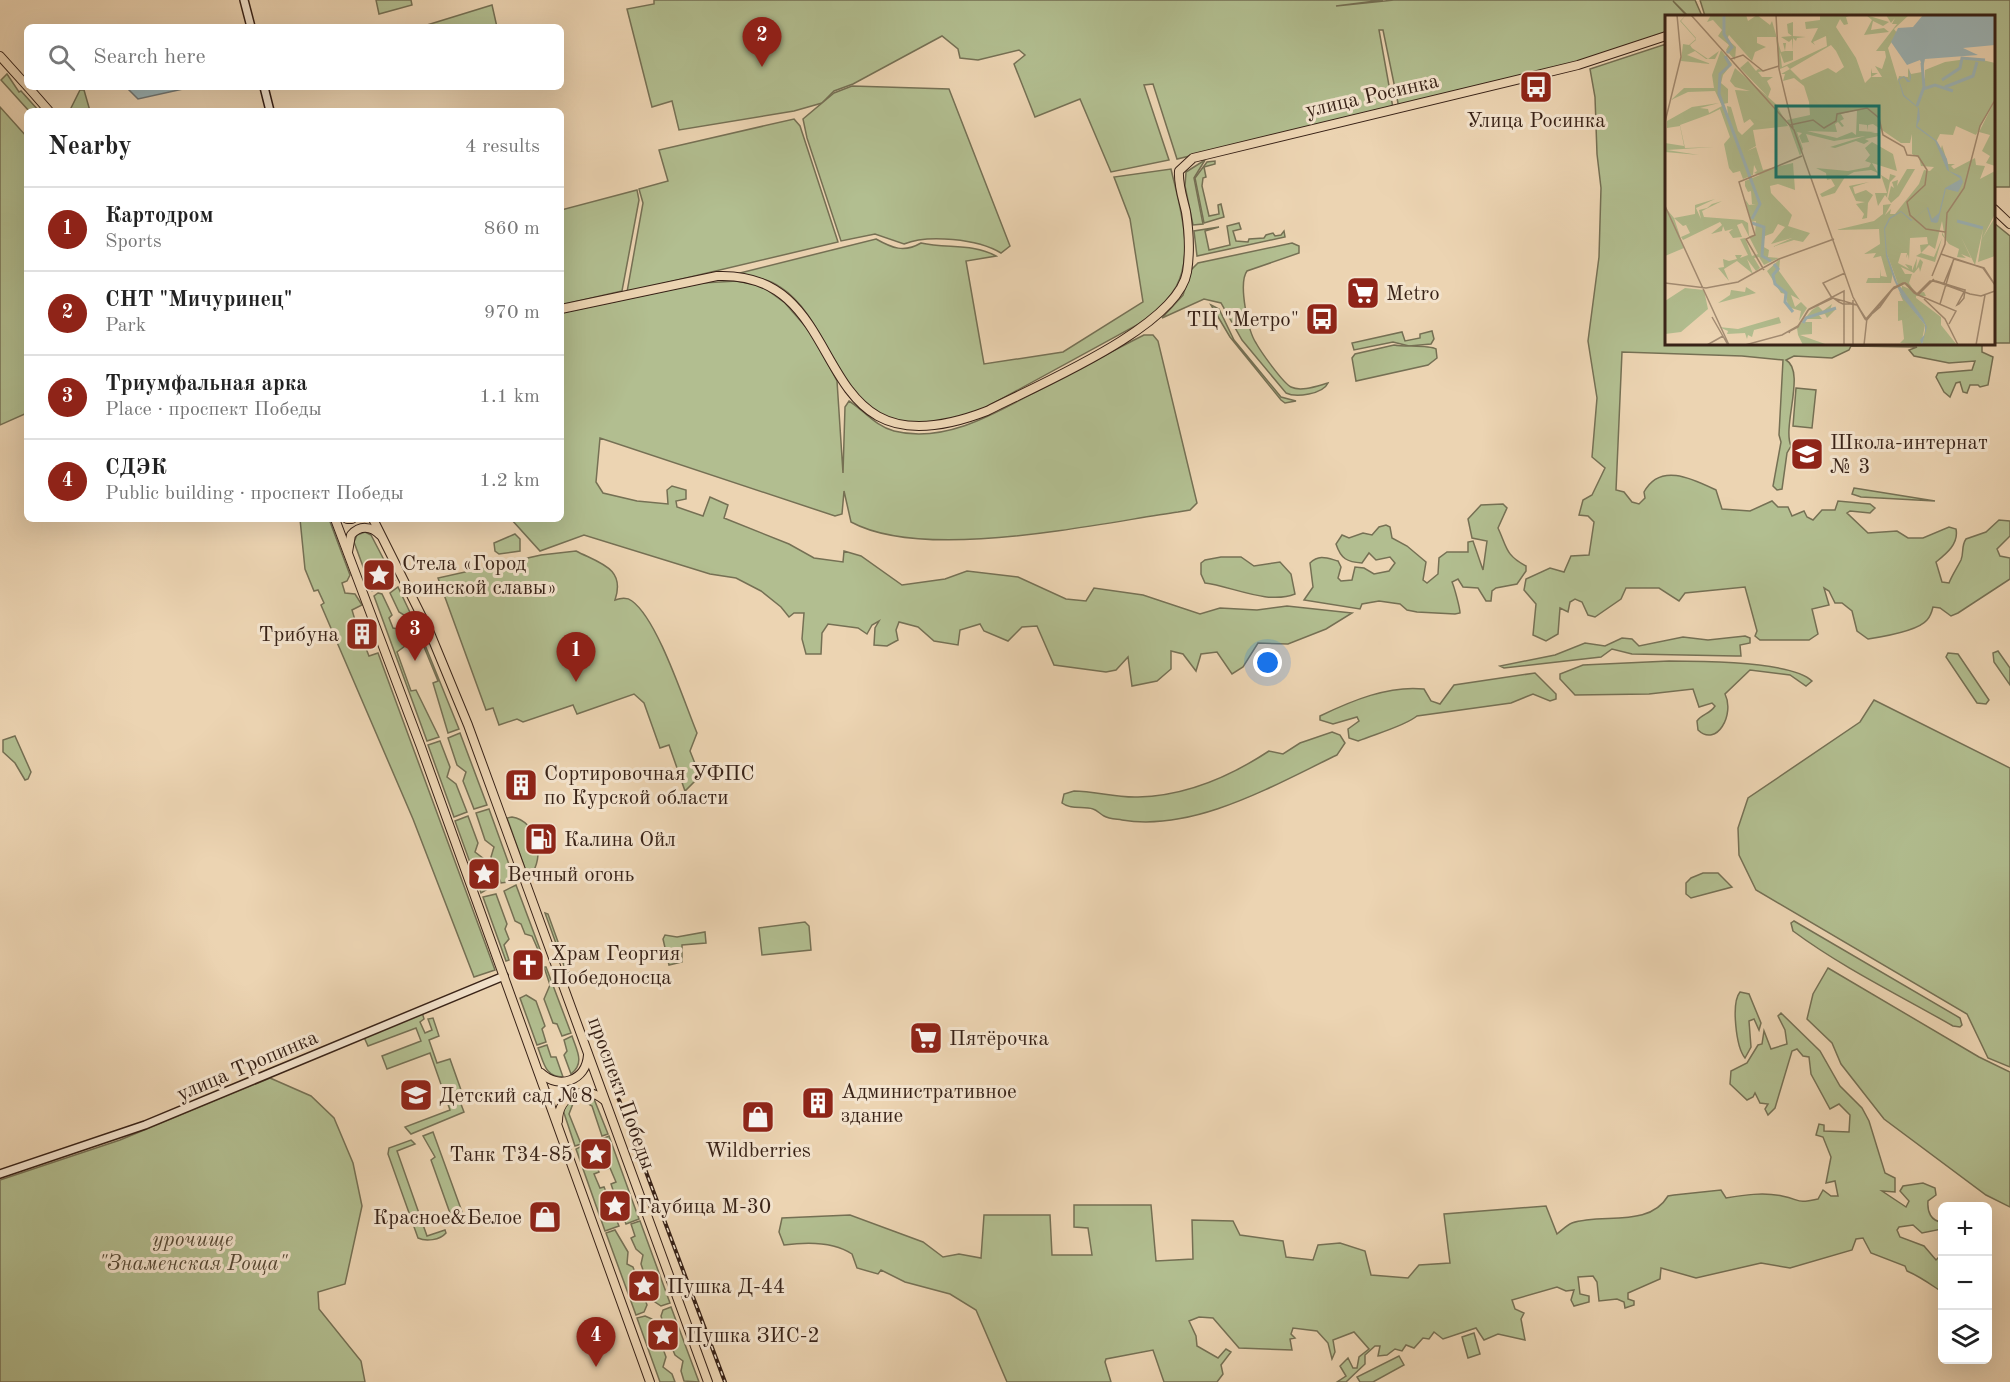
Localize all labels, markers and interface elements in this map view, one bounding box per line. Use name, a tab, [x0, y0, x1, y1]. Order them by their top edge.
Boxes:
inset map	[1665, 15, 1995, 345]
pin: 2	[742, 17, 782, 67]
search box	[24, 24, 564, 90]
icon: search	[45, 41, 78, 74]
text: Search here	[93, 46, 206, 68]
bus stop icon: Улица Росинка	[1518, 69, 1554, 105]
street label: улица Росинка	[1304, 71, 1441, 122]
place label: Улица Росинка	[1466, 111, 1606, 132]
text: Nearby	[48, 134, 132, 160]
text: 4 results	[465, 137, 540, 157]
text: Картодром	[105, 205, 214, 227]
text: 1	[62, 219, 73, 239]
text: 860 m	[484, 219, 540, 239]
text: Sports	[105, 232, 162, 252]
supermarket icon: Metro	[1345, 275, 1381, 311]
place label: Metro	[1386, 284, 1440, 305]
text: СНТ "Мичуринец"	[105, 289, 292, 311]
bus stop icon: ТЦ "Метро"	[1304, 301, 1340, 337]
text: 2	[62, 303, 73, 323]
text: 970 m	[484, 303, 540, 323]
place label: ТЦ "Метро"	[1186, 310, 1299, 331]
text: Park	[105, 316, 146, 336]
text: Триумфальная арка	[105, 373, 307, 395]
text: 3	[62, 387, 73, 407]
text: 1.1 km	[479, 387, 540, 407]
text: Place · проспект Победы	[105, 400, 322, 420]
place label: Школа-интернат № 3	[1830, 433, 1988, 478]
school or university icon: Школа-интернат № 3	[1789, 436, 1825, 472]
text: СДЭК	[105, 457, 167, 479]
text: 4	[62, 471, 73, 491]
text: 1.2 km	[479, 471, 540, 491]
text: Public building · проспект Победы	[105, 484, 404, 504]
place label: Стела «Город воинской славы»	[402, 554, 557, 599]
place icon: Стела «Город воинской славы»	[361, 557, 397, 593]
pin: 3	[396, 612, 434, 661]
building icon: Трибуна	[344, 616, 380, 652]
place label: Трибуна	[258, 625, 339, 646]
pin: 1	[556, 632, 596, 682]
your location	[1253, 648, 1282, 677]
place label: Сортировочная УФПС по Курской области	[544, 764, 755, 809]
building icon: Сортировочная УФПС по Курской области	[503, 767, 539, 803]
fuel station icon: Калина Ойл	[523, 821, 559, 857]
place label: Калина Ойл	[564, 830, 676, 851]
place icon: Вечный огонь	[466, 856, 502, 892]
place label: Вечный огонь	[507, 865, 635, 886]
place label: Храм Георгия Победоносца	[551, 944, 681, 989]
church icon: Храм Георгия Победоносца	[510, 947, 546, 983]
street label: проспект Победы	[583, 1014, 658, 1173]
supermarket icon: Пятёрочка	[908, 1020, 944, 1056]
street label: улица Тропинка	[174, 1027, 321, 1106]
place label: Пятёрочка	[949, 1029, 1049, 1050]
school or university icon: Детский сад №8	[398, 1077, 434, 1113]
place label: Административное здание	[841, 1082, 1017, 1127]
building icon: Административное здание	[800, 1085, 836, 1121]
place label: Детский сад №8	[439, 1086, 593, 1107]
shop icon: Wildberries	[740, 1099, 776, 1135]
place icon: Танк Т34-85	[578, 1136, 614, 1172]
place label: Wildberries	[705, 1141, 811, 1162]
place label: Танк Т34-85	[449, 1145, 573, 1166]
place icon: Гаубица М-30	[597, 1188, 633, 1224]
place label: Гаубица М-30	[638, 1197, 771, 1218]
shop icon: Красное&Белое	[527, 1199, 563, 1235]
map controls	[1938, 1202, 1992, 1364]
button: +	[1938, 1202, 1992, 1256]
place label: Красное&Белое	[373, 1208, 522, 1229]
park label: урочище "Знаменская Роща"	[99, 1230, 288, 1275]
button: −	[1938, 1256, 1992, 1310]
place icon: Пушка Д-44	[626, 1268, 662, 1304]
place label: Пушка Д-44	[667, 1277, 785, 1298]
button: layers	[1938, 1310, 1992, 1364]
place icon: Пушка ЗИС-2	[645, 1317, 681, 1353]
pin: 4	[576, 1318, 616, 1367]
place label: Пушка ЗИС-2	[686, 1326, 820, 1347]

